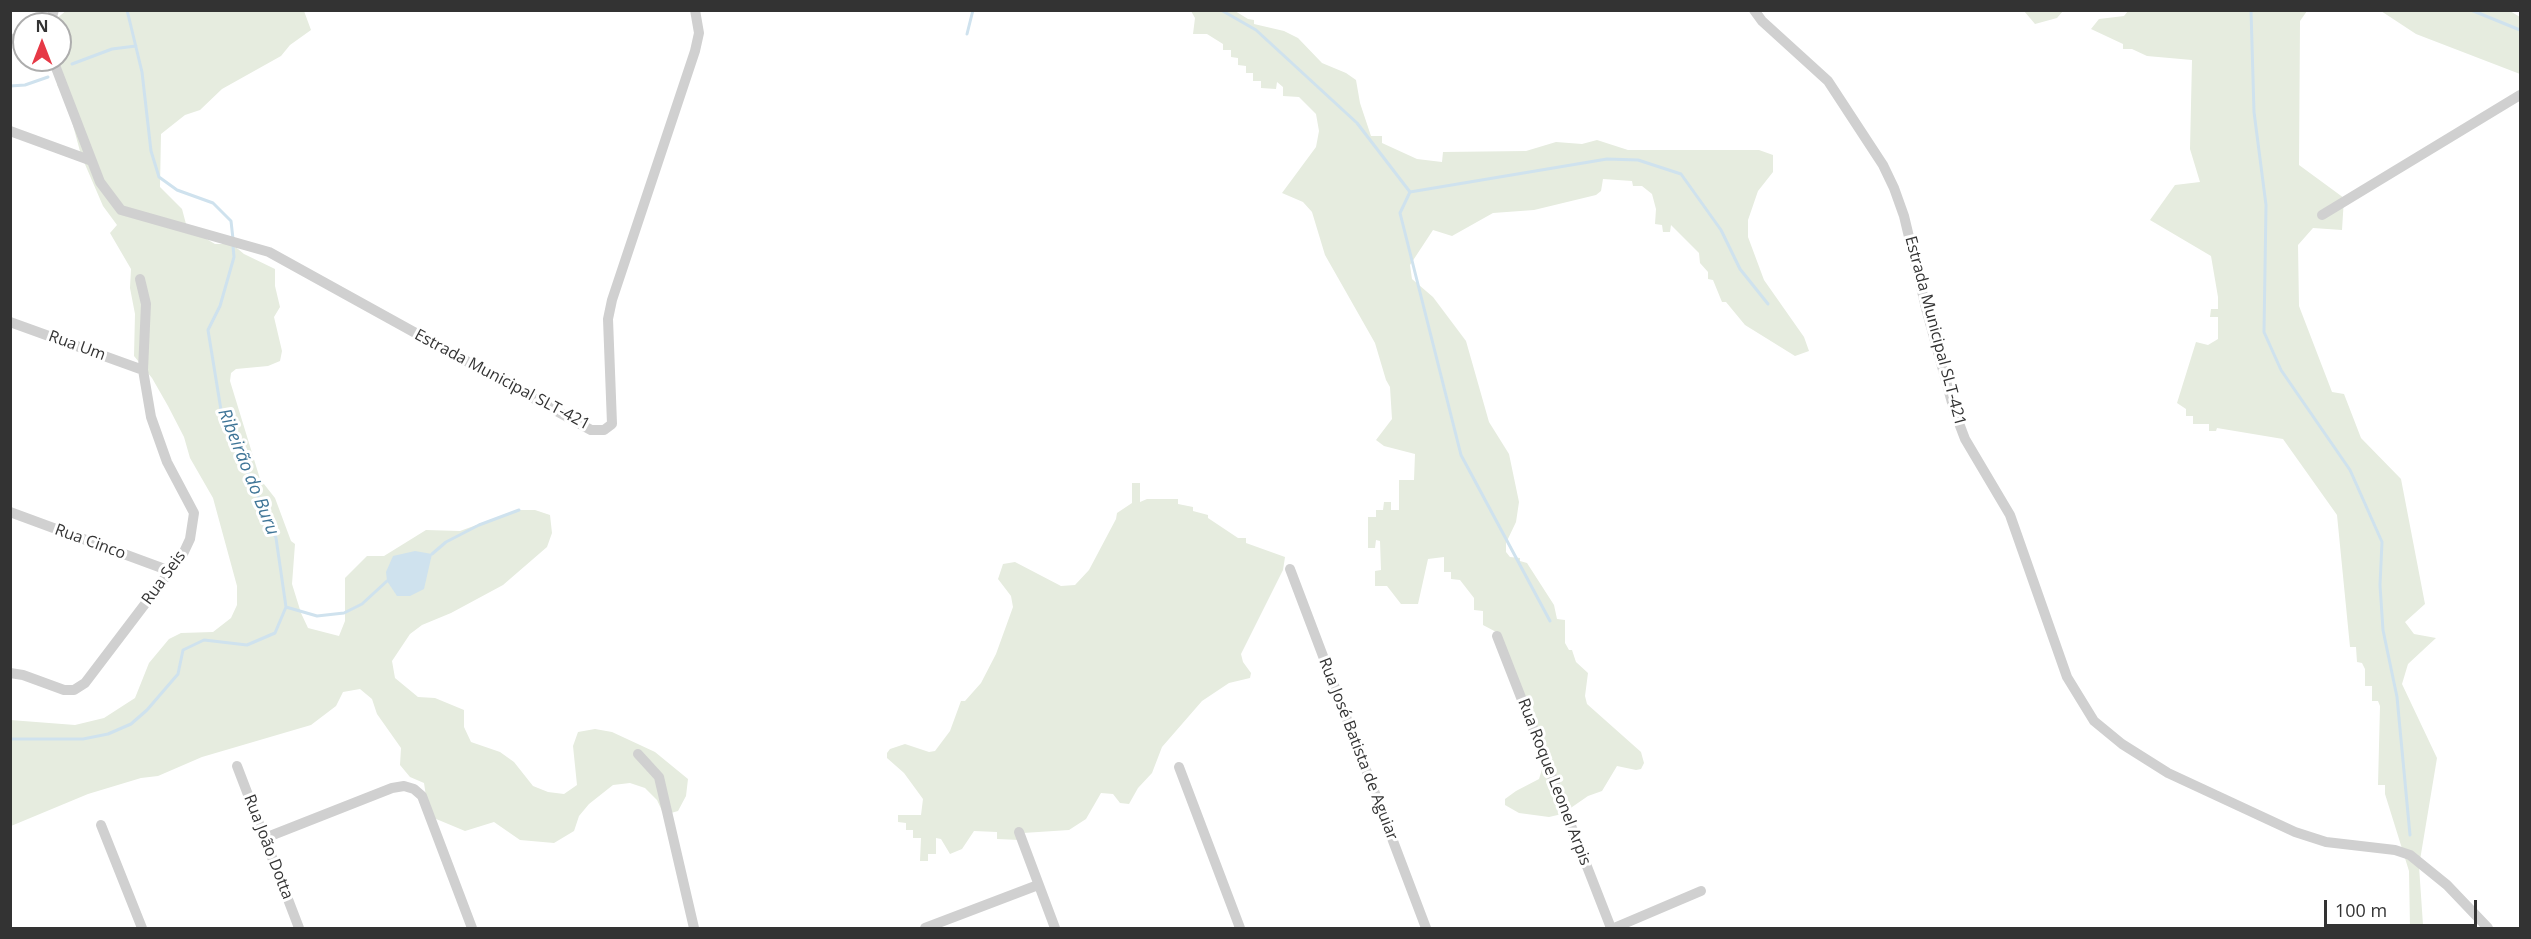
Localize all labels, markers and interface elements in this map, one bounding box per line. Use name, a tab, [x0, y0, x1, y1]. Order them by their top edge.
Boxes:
north arrow	[12, 12, 72, 72]
text: N	[35, 15, 49, 37]
street label: Estrada Municipal SLT-421	[1900, 234, 1970, 428]
street label: Estrada Municipal SLT-421	[411, 326, 593, 434]
street label: Rua Um	[46, 327, 108, 365]
water label: Ribeirão do Buru	[213, 406, 283, 538]
street label: Rua Cinco	[52, 520, 128, 564]
street label: Rua Seis	[138, 547, 190, 609]
street label: Rua José Batista de Aguiar	[1314, 655, 1402, 843]
street label: Rua Roque Leonel Arpis	[1513, 696, 1595, 868]
street label: Rua João Dotta	[239, 792, 297, 902]
scale bar	[2327, 888, 2480, 926]
text: 100 m	[2335, 898, 2387, 922]

